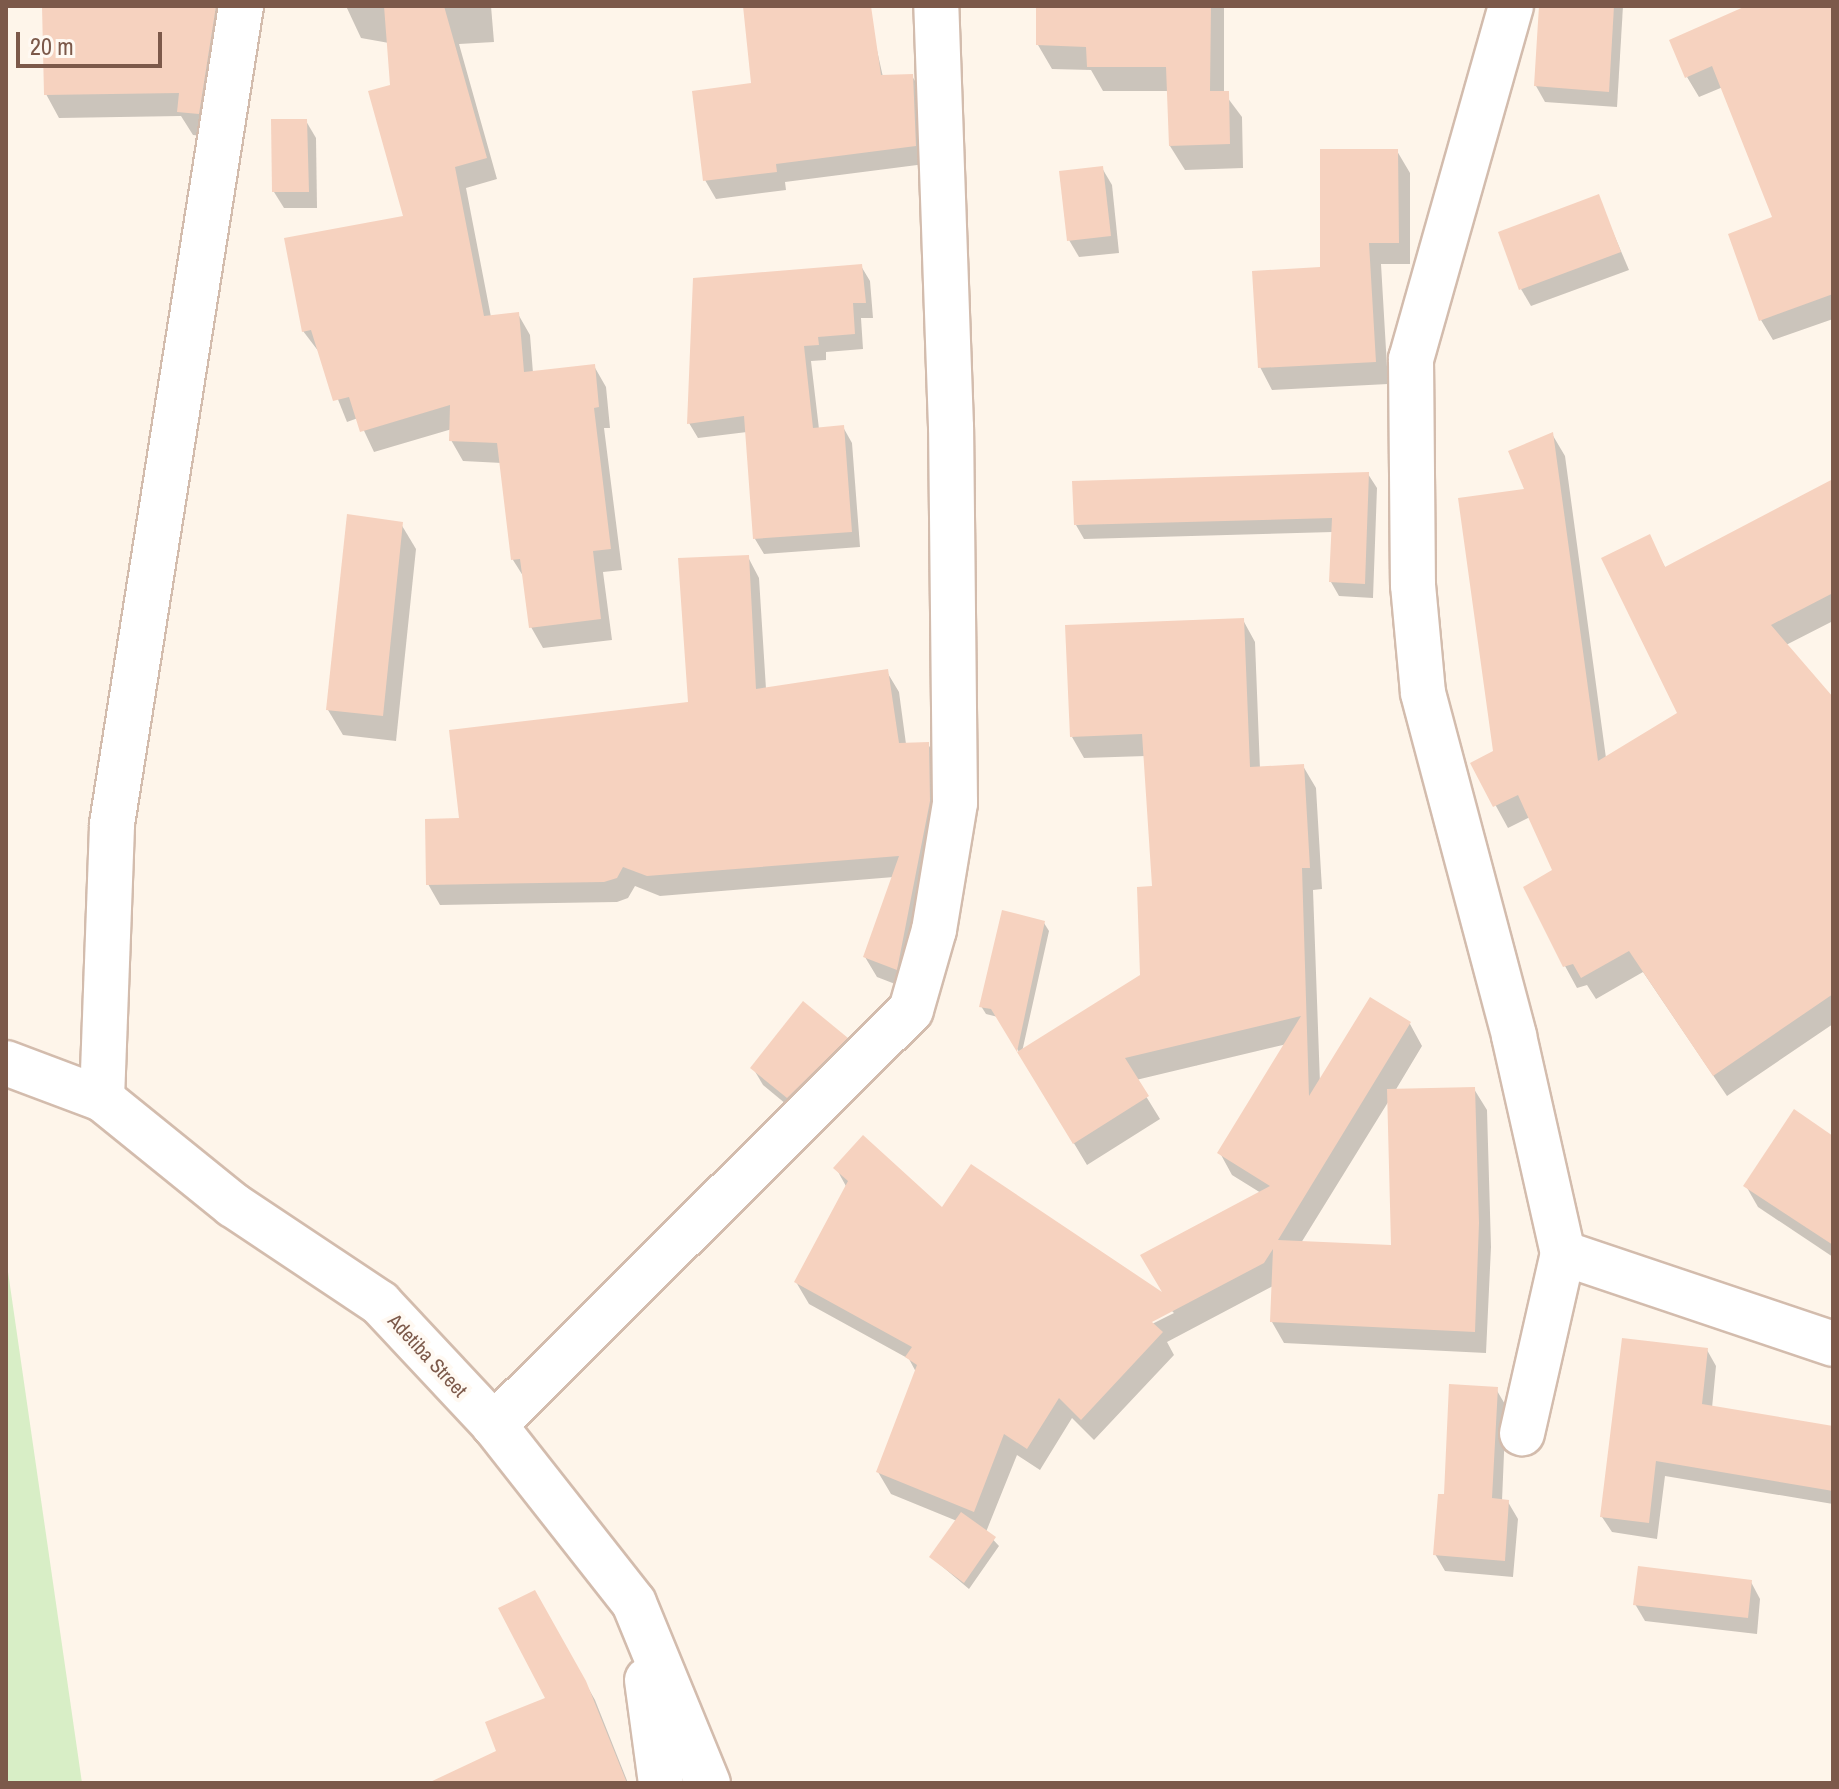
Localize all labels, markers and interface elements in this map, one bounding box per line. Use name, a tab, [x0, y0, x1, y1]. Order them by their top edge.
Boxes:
scale bar	[20, 16, 166, 66]
text: 20 m	[30, 30, 74, 62]
street label: Adetiba Street	[383, 1308, 473, 1402]

